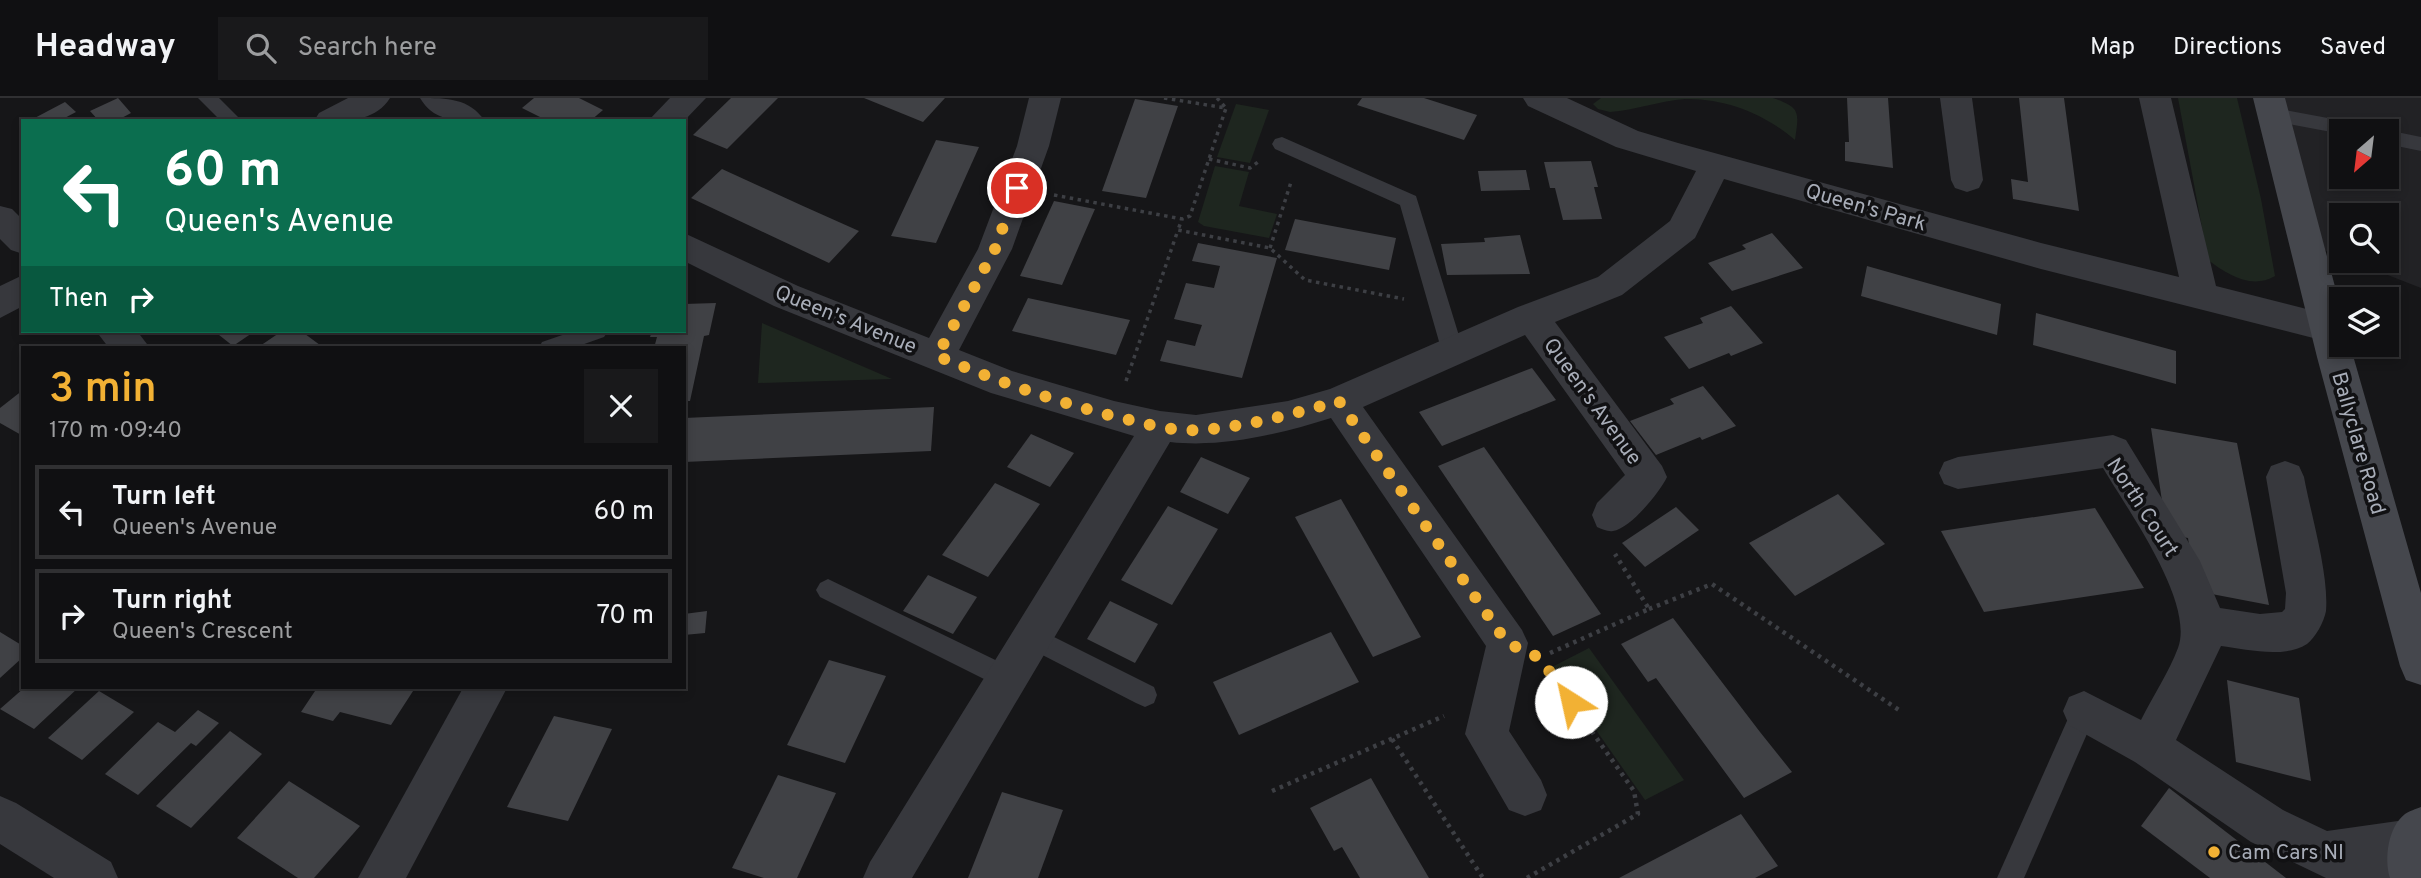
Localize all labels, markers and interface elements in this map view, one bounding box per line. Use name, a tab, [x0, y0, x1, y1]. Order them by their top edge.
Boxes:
search box	[218, 17, 708, 80]
text: Headway	[35, 27, 176, 69]
icon: search	[242, 29, 280, 67]
text: Search here	[298, 32, 437, 65]
text: Map	[2090, 33, 2135, 63]
text: Directions	[2173, 33, 2282, 63]
text: Saved	[2320, 33, 2386, 63]
north arrow	[2329, 119, 2399, 189]
map controls	[2329, 119, 2399, 357]
text: 60 m	[164, 142, 282, 204]
icon: left	[49, 147, 140, 238]
pin	[987, 158, 1047, 218]
icon: arrive	[998, 169, 1036, 207]
street label: Queen's Park	[1802, 178, 1929, 239]
text: Queen's Avenue	[164, 203, 394, 243]
button: search	[2329, 203, 2399, 273]
icon: right	[122, 280, 160, 318]
street label: Queen's Avenue	[771, 280, 920, 361]
text: Then	[49, 283, 108, 316]
button: layers	[2329, 287, 2399, 357]
street label: Queen's Avenue	[1537, 333, 1647, 471]
text: 3 min	[49, 364, 157, 417]
button: close	[584, 369, 658, 443]
street label: Ballyclare Road	[2324, 369, 2391, 518]
text: 170 m · 09:40	[49, 417, 182, 446]
street label: North Court	[2100, 453, 2184, 563]
text: Turn left	[112, 481, 216, 514]
icon: left	[53, 493, 91, 531]
text: 60 m	[594, 496, 654, 529]
text: Queen's Avenue	[112, 514, 277, 543]
text: Turn right	[112, 585, 232, 618]
icon: right	[53, 597, 91, 635]
text: 70 m	[596, 600, 654, 633]
text: Queen's Crescent	[112, 618, 293, 647]
position arrow	[1534, 665, 1608, 739]
place label: Cam Cars NI	[2228, 840, 2344, 867]
marker: Cam Cars NI	[2206, 844, 2222, 860]

